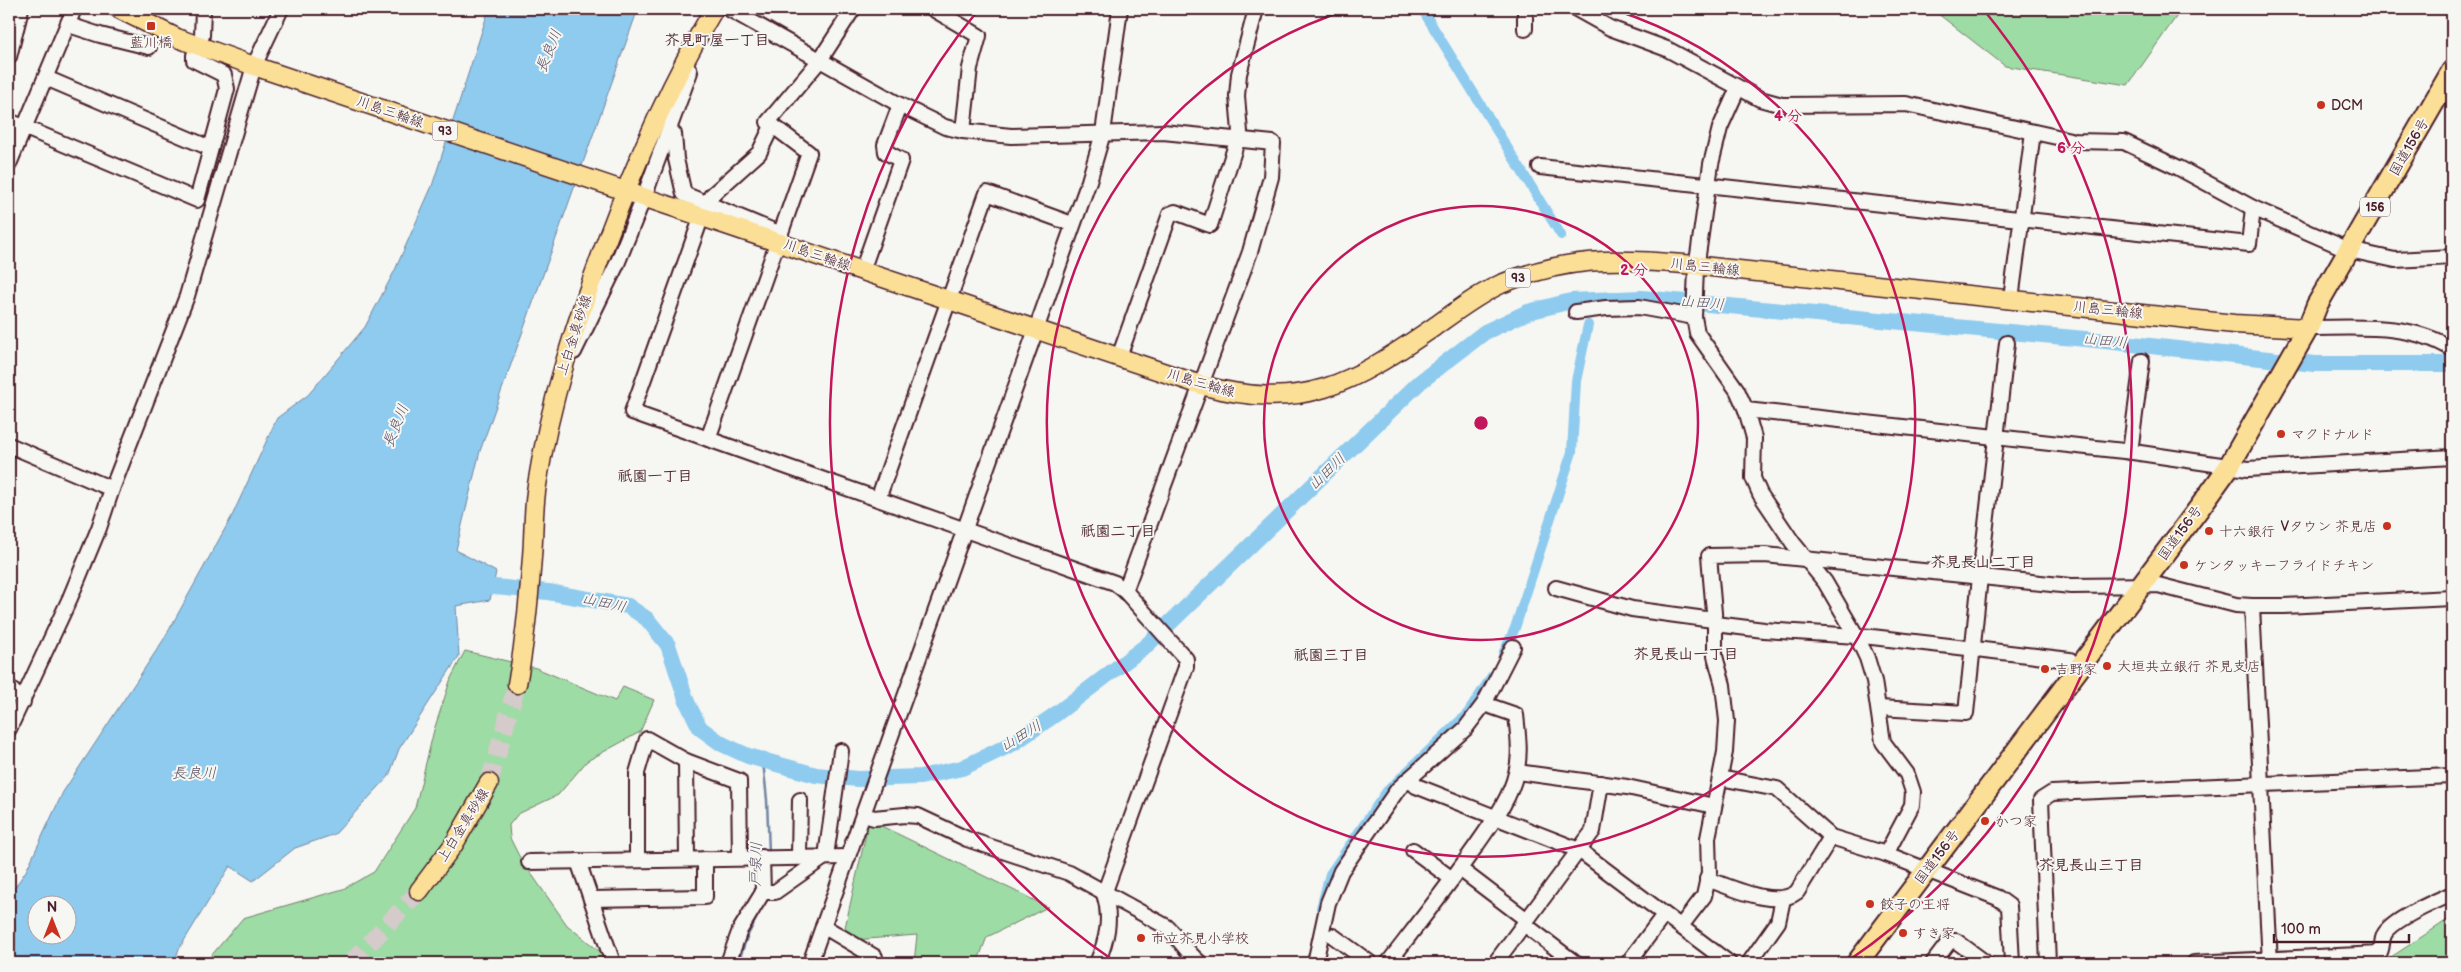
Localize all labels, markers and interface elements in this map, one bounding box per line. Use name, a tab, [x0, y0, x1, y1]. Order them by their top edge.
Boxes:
marker: 藍川橋	[145, 20, 157, 32]
water label: 長良川	[532, 27, 566, 75]
district label: 芥見町屋一丁目	[664, 31, 770, 50]
place label: 藍川橋	[130, 34, 172, 51]
street label: 川島三輪線	[354, 93, 426, 131]
place label: DCM	[2331, 97, 2363, 114]
marker: DCM	[2315, 99, 2327, 111]
text: 4 分	[1774, 107, 1802, 126]
street label: 国道156号	[2386, 115, 2432, 179]
road number: 93	[432, 122, 458, 140]
text: 6 分	[2057, 139, 2085, 158]
road number: 156	[2360, 198, 2390, 216]
street label: 川島三輪線	[781, 236, 853, 274]
street label: 川島三輪線	[1669, 255, 1741, 279]
text: 2 分	[1620, 261, 1648, 280]
road number: 93	[1506, 268, 1530, 288]
street label: 上白金真砂線	[553, 292, 595, 378]
water label: 山田川	[1679, 292, 1725, 314]
street label: 川島三輪線	[2072, 298, 2144, 322]
water label: 山田川	[2082, 329, 2128, 353]
street label: 川島三輪線	[1165, 365, 1237, 401]
water label: 長良川	[379, 402, 413, 450]
centre of rings	[1472, 414, 1490, 432]
place label: マクドナルド	[2291, 426, 2374, 443]
marker: マクドナルド	[2275, 428, 2287, 440]
water label: 山田川	[1304, 450, 1350, 494]
district label: 祇園一丁目	[617, 467, 693, 486]
street label: 国道156号	[2154, 502, 2206, 564]
place label: Vタウン 芥見店	[2281, 518, 2377, 535]
marker: Vタウン 芥見店	[2381, 520, 2393, 532]
district label: 祇園二丁目	[1080, 522, 1156, 541]
place label: 十六銀行	[2219, 523, 2275, 540]
marker: 十六銀行	[2203, 525, 2215, 537]
district label: 芥見長山二丁目	[1930, 553, 2036, 572]
place label: ケンタッキーフライドチキン	[2194, 557, 2374, 574]
marker: ケンタッキーフライドチキン	[2178, 559, 2190, 571]
water label: 山田川	[580, 589, 628, 617]
district label: 芥見長山一丁目	[1633, 645, 1739, 664]
district label: 祇園三丁目	[1293, 646, 1369, 665]
place label: 大垣共立銀行 芥見支店	[2117, 658, 2261, 675]
marker: 大垣共立銀行 芥見支店	[2101, 660, 2113, 672]
place label: 吉野家	[2055, 661, 2097, 678]
marker: 吉野家	[2039, 663, 2051, 675]
water label: 山田川	[997, 716, 1045, 756]
water label: 長良川	[171, 764, 217, 783]
street label: 上白金真砂線	[434, 785, 492, 865]
place label: かつ家	[1995, 813, 2037, 830]
marker: かつ家	[1979, 815, 1991, 827]
street label: 国道156号	[1911, 826, 1963, 888]
water label: 戸泉川	[746, 841, 766, 887]
district label: 芥見長山三丁目	[2038, 856, 2144, 875]
north arrow	[28, 894, 78, 944]
place label: 餃子の王将	[1880, 896, 1950, 913]
marker: 餃子の王将	[1864, 898, 1876, 910]
text: N	[47, 899, 57, 916]
scale bar	[2274, 912, 2408, 944]
text: 100 m	[2281, 920, 2321, 939]
place label: すき家	[1913, 925, 1955, 942]
marker: すき家	[1897, 927, 1909, 939]
place label: 市立芥見小学校	[1151, 930, 1249, 947]
marker: 市立芥見小学校	[1135, 932, 1147, 944]

